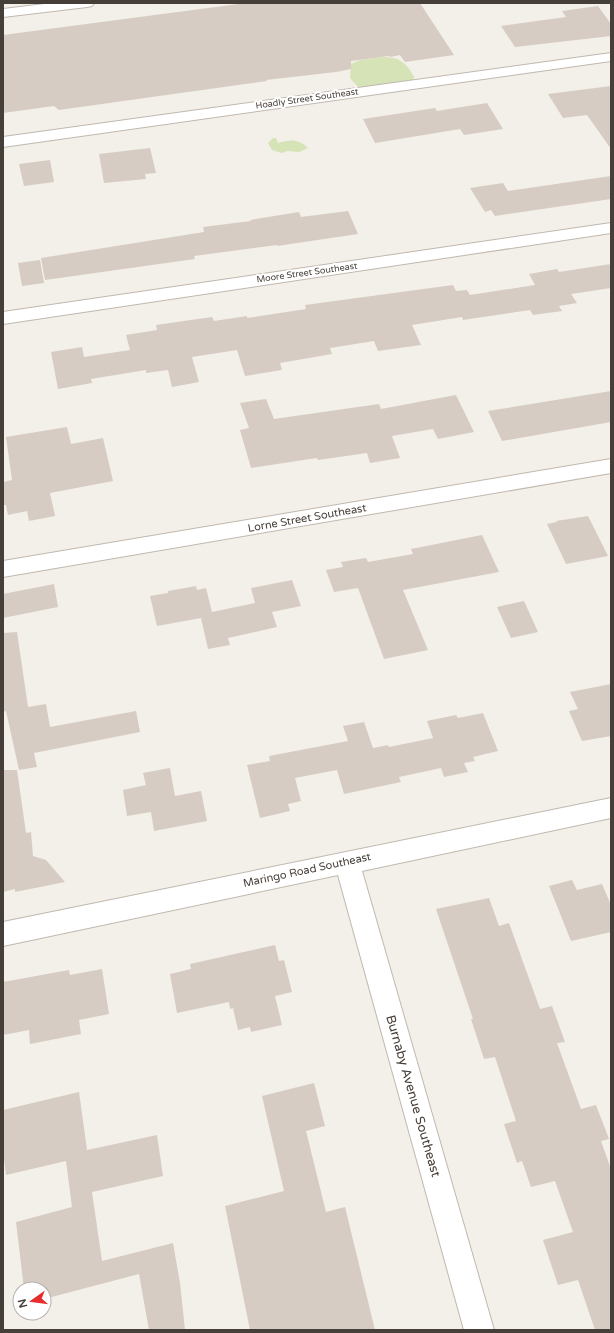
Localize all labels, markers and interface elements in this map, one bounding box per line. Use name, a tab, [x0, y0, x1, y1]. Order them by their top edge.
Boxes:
street label: Hoadly Street Southeast	[255, 86, 360, 112]
street label: Moore Street Southeast	[256, 260, 359, 286]
street label: Lorne Street Southeast	[247, 501, 367, 535]
street label: Maringo Road Southeast	[242, 850, 372, 890]
street label: Burnaby Avenue Southeast	[382, 1013, 444, 1179]
north arrow	[12, 1281, 52, 1321]
text: N	[15, 1297, 30, 1309]

